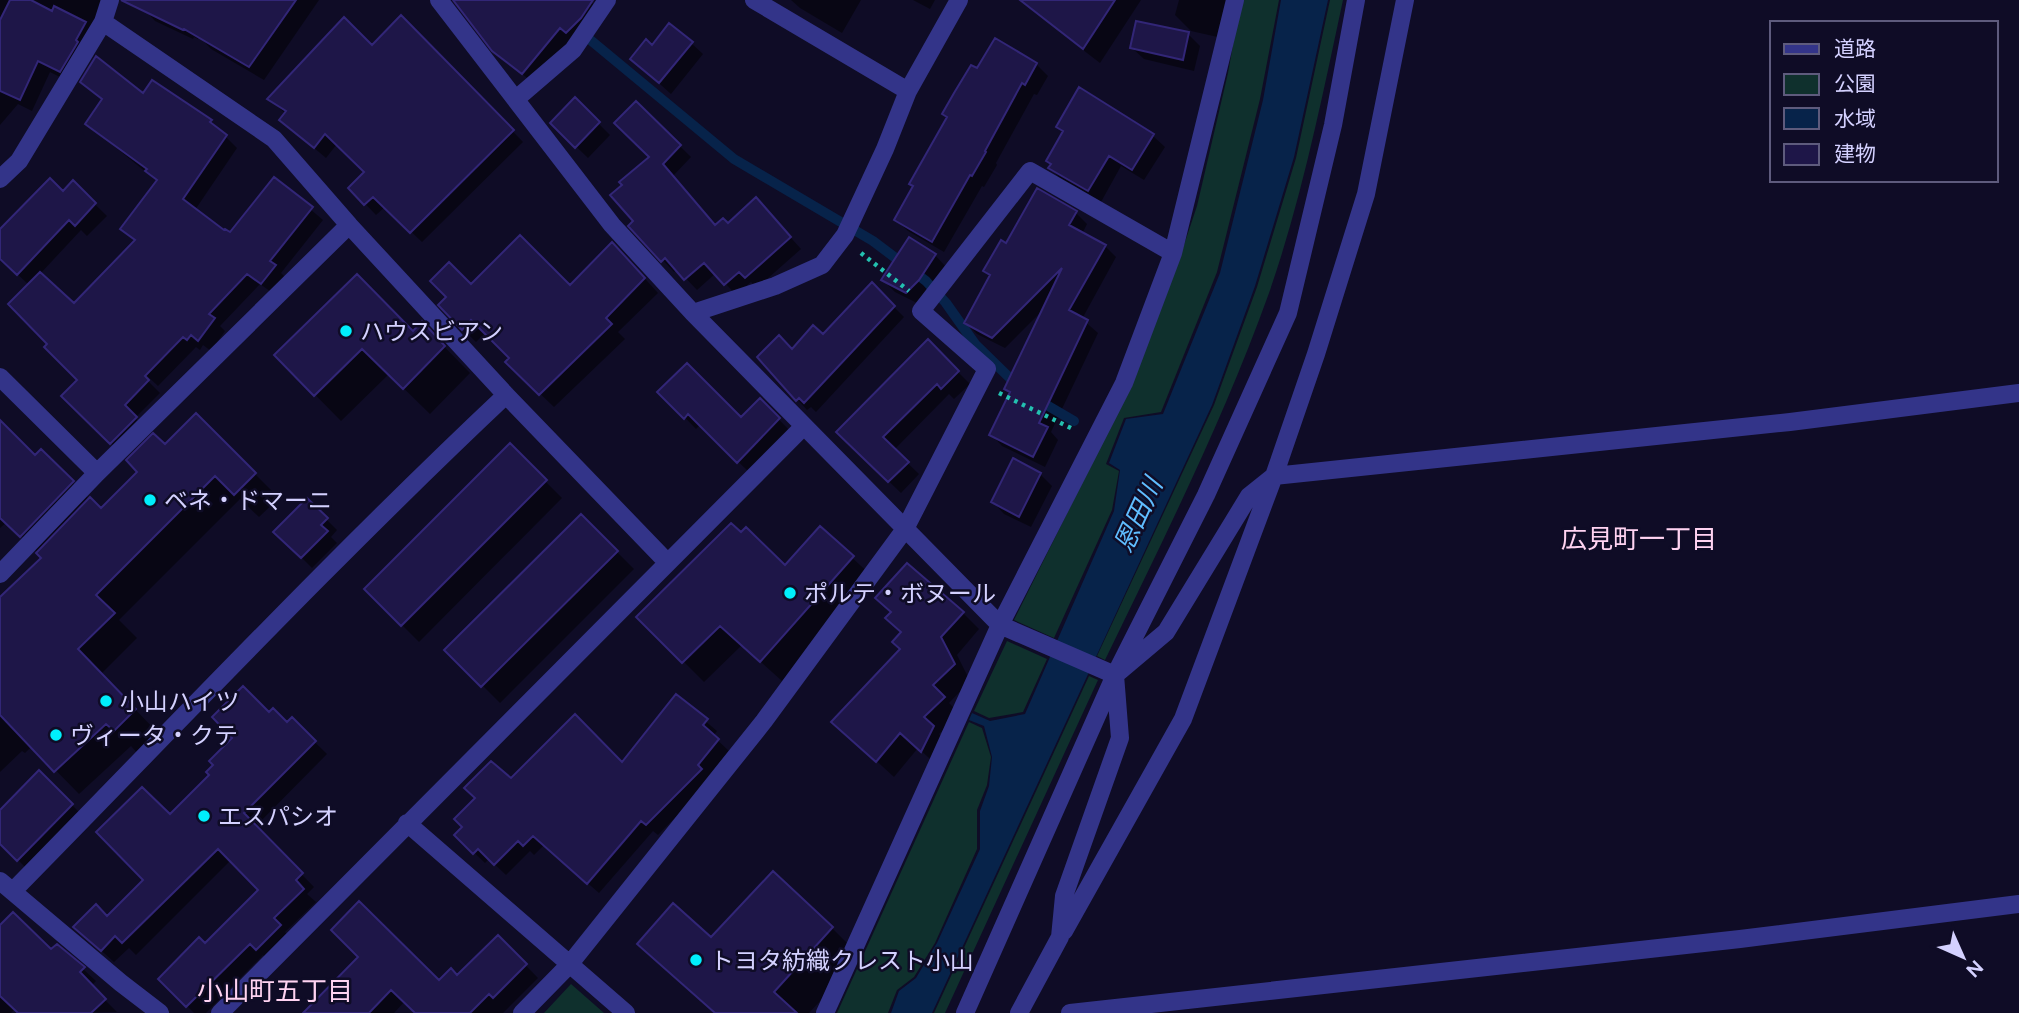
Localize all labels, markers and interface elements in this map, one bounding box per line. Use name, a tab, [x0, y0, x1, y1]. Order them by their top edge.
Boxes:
legend	[1770, 21, 1998, 182]
text: 道路	[1834, 36, 1876, 61]
text: 公園	[1834, 71, 1876, 96]
text: 水域	[1834, 106, 1876, 131]
text: 建物	[1834, 141, 1876, 166]
place label: ハウスビアン	[360, 317, 503, 346]
marker: ハウスビアン	[338, 323, 354, 339]
water label: 恩田川	[1107, 470, 1170, 557]
place label: ベネ・ドマーニ	[164, 486, 332, 515]
marker: ベネ・ドマーニ	[142, 492, 158, 508]
district label: 広見町一丁目	[1561, 523, 1717, 555]
place label: ポルテ・ボヌール	[804, 579, 996, 608]
marker: ポルテ・ボヌール	[782, 585, 798, 601]
place label: 小山ハイツ	[120, 687, 240, 716]
marker: 小山ハイツ	[98, 693, 114, 709]
place label: ヴィータ・クテ	[70, 721, 238, 750]
marker: ヴィータ・クテ	[48, 727, 64, 743]
place label: エスパシオ	[218, 802, 338, 831]
marker: エスパシオ	[196, 808, 212, 824]
north arrow	[1928, 922, 1998, 992]
place label: トヨタ紡織クレスト小山	[710, 946, 974, 975]
marker: トヨタ紡織クレスト小山	[688, 952, 704, 968]
text: N	[1961, 955, 1988, 982]
district label: 小山町五丁目	[197, 975, 353, 1007]

